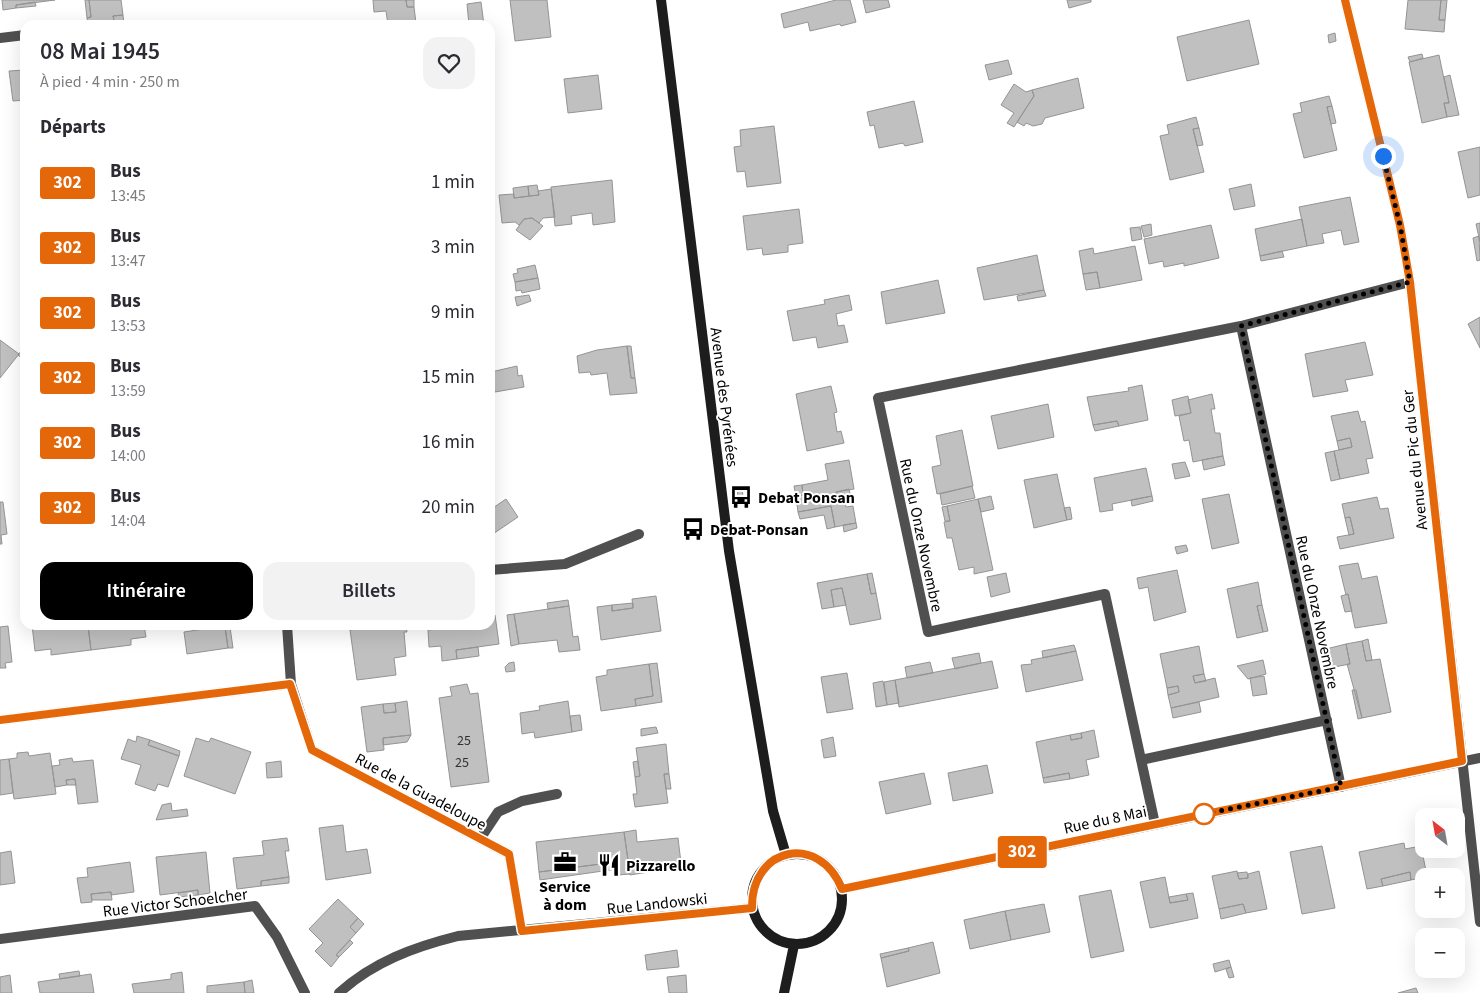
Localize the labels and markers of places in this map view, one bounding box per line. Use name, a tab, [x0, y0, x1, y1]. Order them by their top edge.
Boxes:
bus stop icon: Debat Ponsan	[728, 484, 754, 510]
place label: Debat Ponsan	[758, 487, 855, 509]
bus stop icon: Debat-Ponsan	[680, 516, 706, 542]
place label: Debat-Ponsan	[710, 519, 808, 541]
unlabelled marker	[1193, 803, 1215, 825]
office icon: Service à dom	[552, 849, 578, 875]
restaurant icon: Pizzarello	[596, 852, 622, 878]
place label: Pizzarello	[626, 855, 696, 877]
place label: Service à dom	[539, 876, 591, 916]

